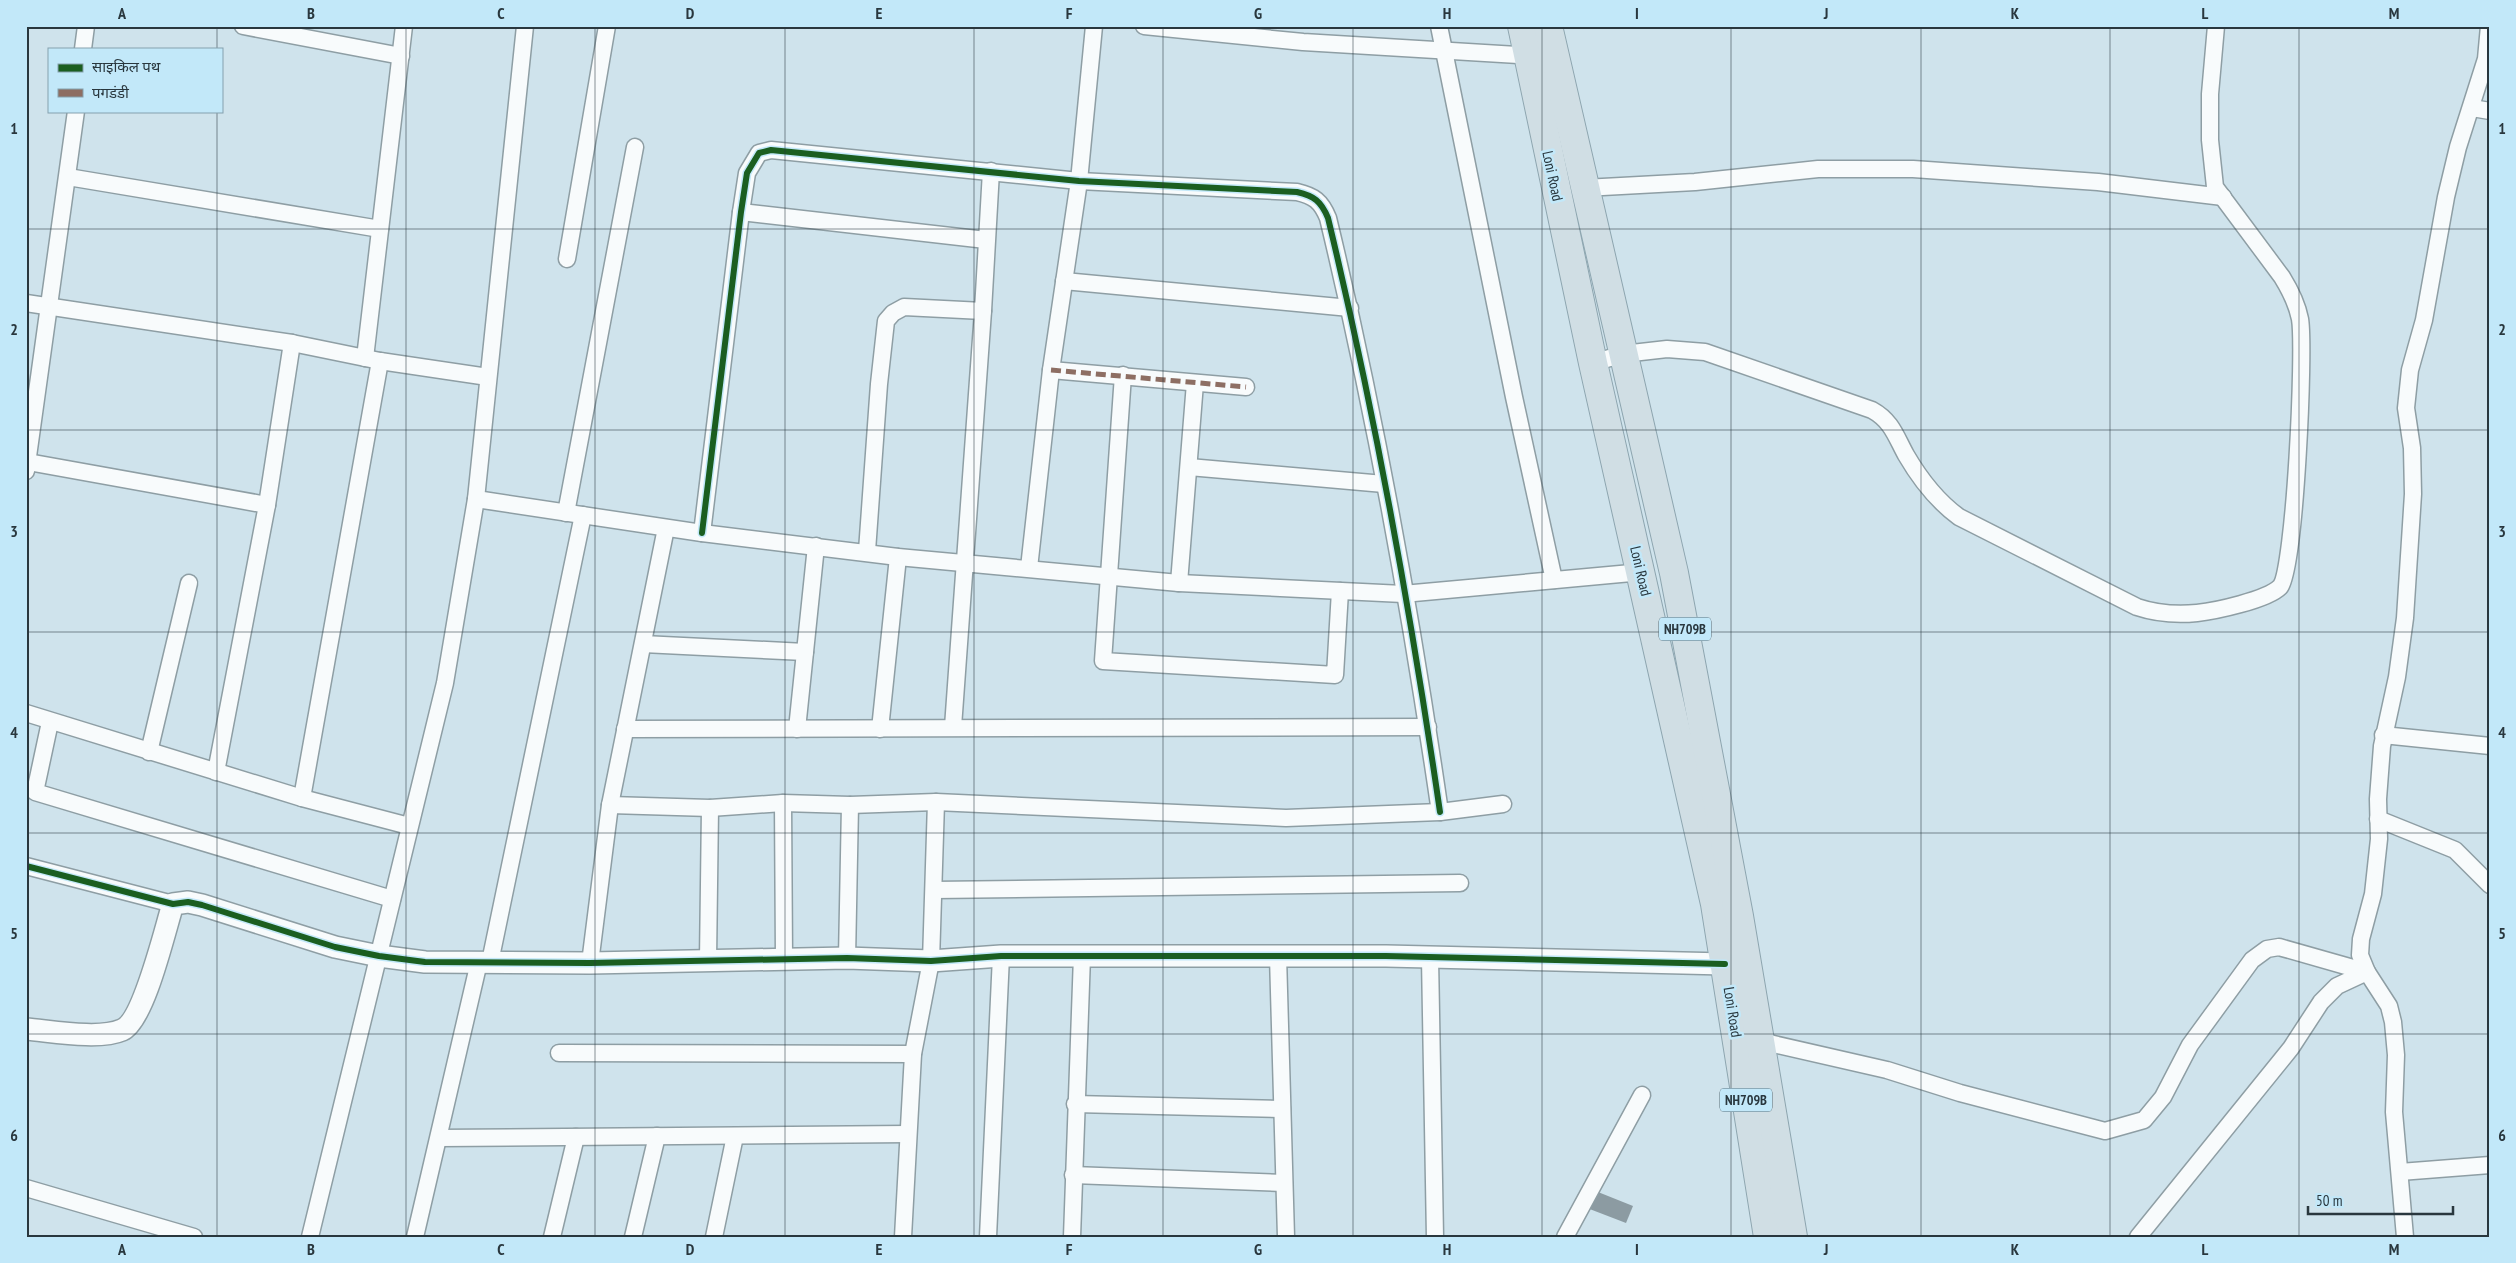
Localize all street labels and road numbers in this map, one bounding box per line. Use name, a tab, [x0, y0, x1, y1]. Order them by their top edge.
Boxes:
street label: Loni Road	[1538, 149, 1568, 203]
street label: Loni Road	[1626, 544, 1656, 598]
road number: NH709B	[1659, 618, 1711, 640]
street label: Loni Road	[1720, 985, 1746, 1039]
road number: NH709B	[1720, 1088, 1772, 1112]

